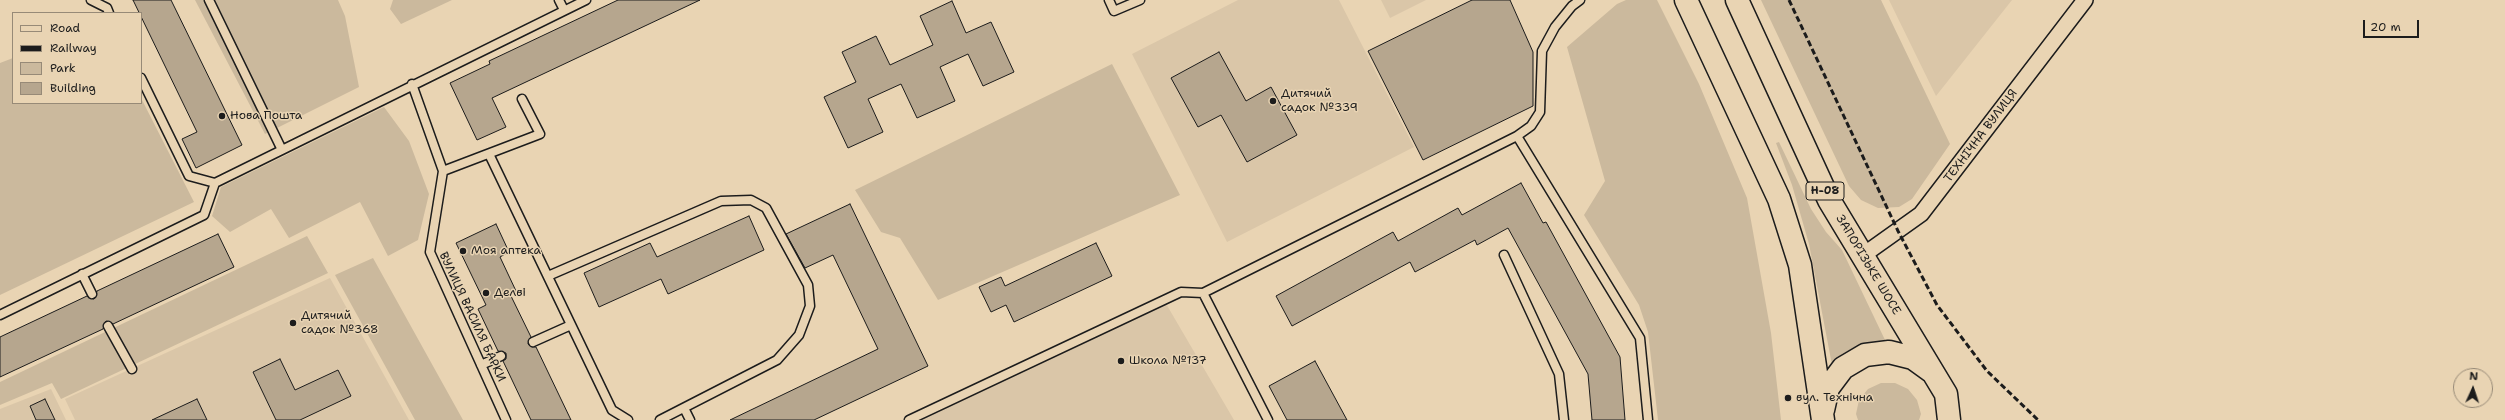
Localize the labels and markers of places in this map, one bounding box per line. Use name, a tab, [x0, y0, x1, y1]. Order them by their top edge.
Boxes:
place label: Дитячий садок №339	[1281, 87, 1358, 115]
marker: Дитячий садок №339	[1268, 96, 1278, 106]
place label: Нова Пошта	[230, 109, 302, 123]
marker: Нова Пошта	[217, 111, 227, 121]
place label: Моя аптека	[471, 244, 541, 258]
marker: Моя аптека	[458, 246, 468, 256]
place label: Делві	[494, 286, 526, 300]
marker: Делві	[481, 288, 491, 298]
place label: Дитячий садок №368	[301, 309, 378, 337]
marker: Дитячий садок №368	[288, 318, 298, 328]
place label: Школа №137	[1129, 354, 1207, 368]
marker: Школа №137	[1116, 356, 1126, 366]
place label: вул. Технічна	[1796, 391, 1873, 405]
marker: вул. Технічна	[1783, 393, 1793, 403]

